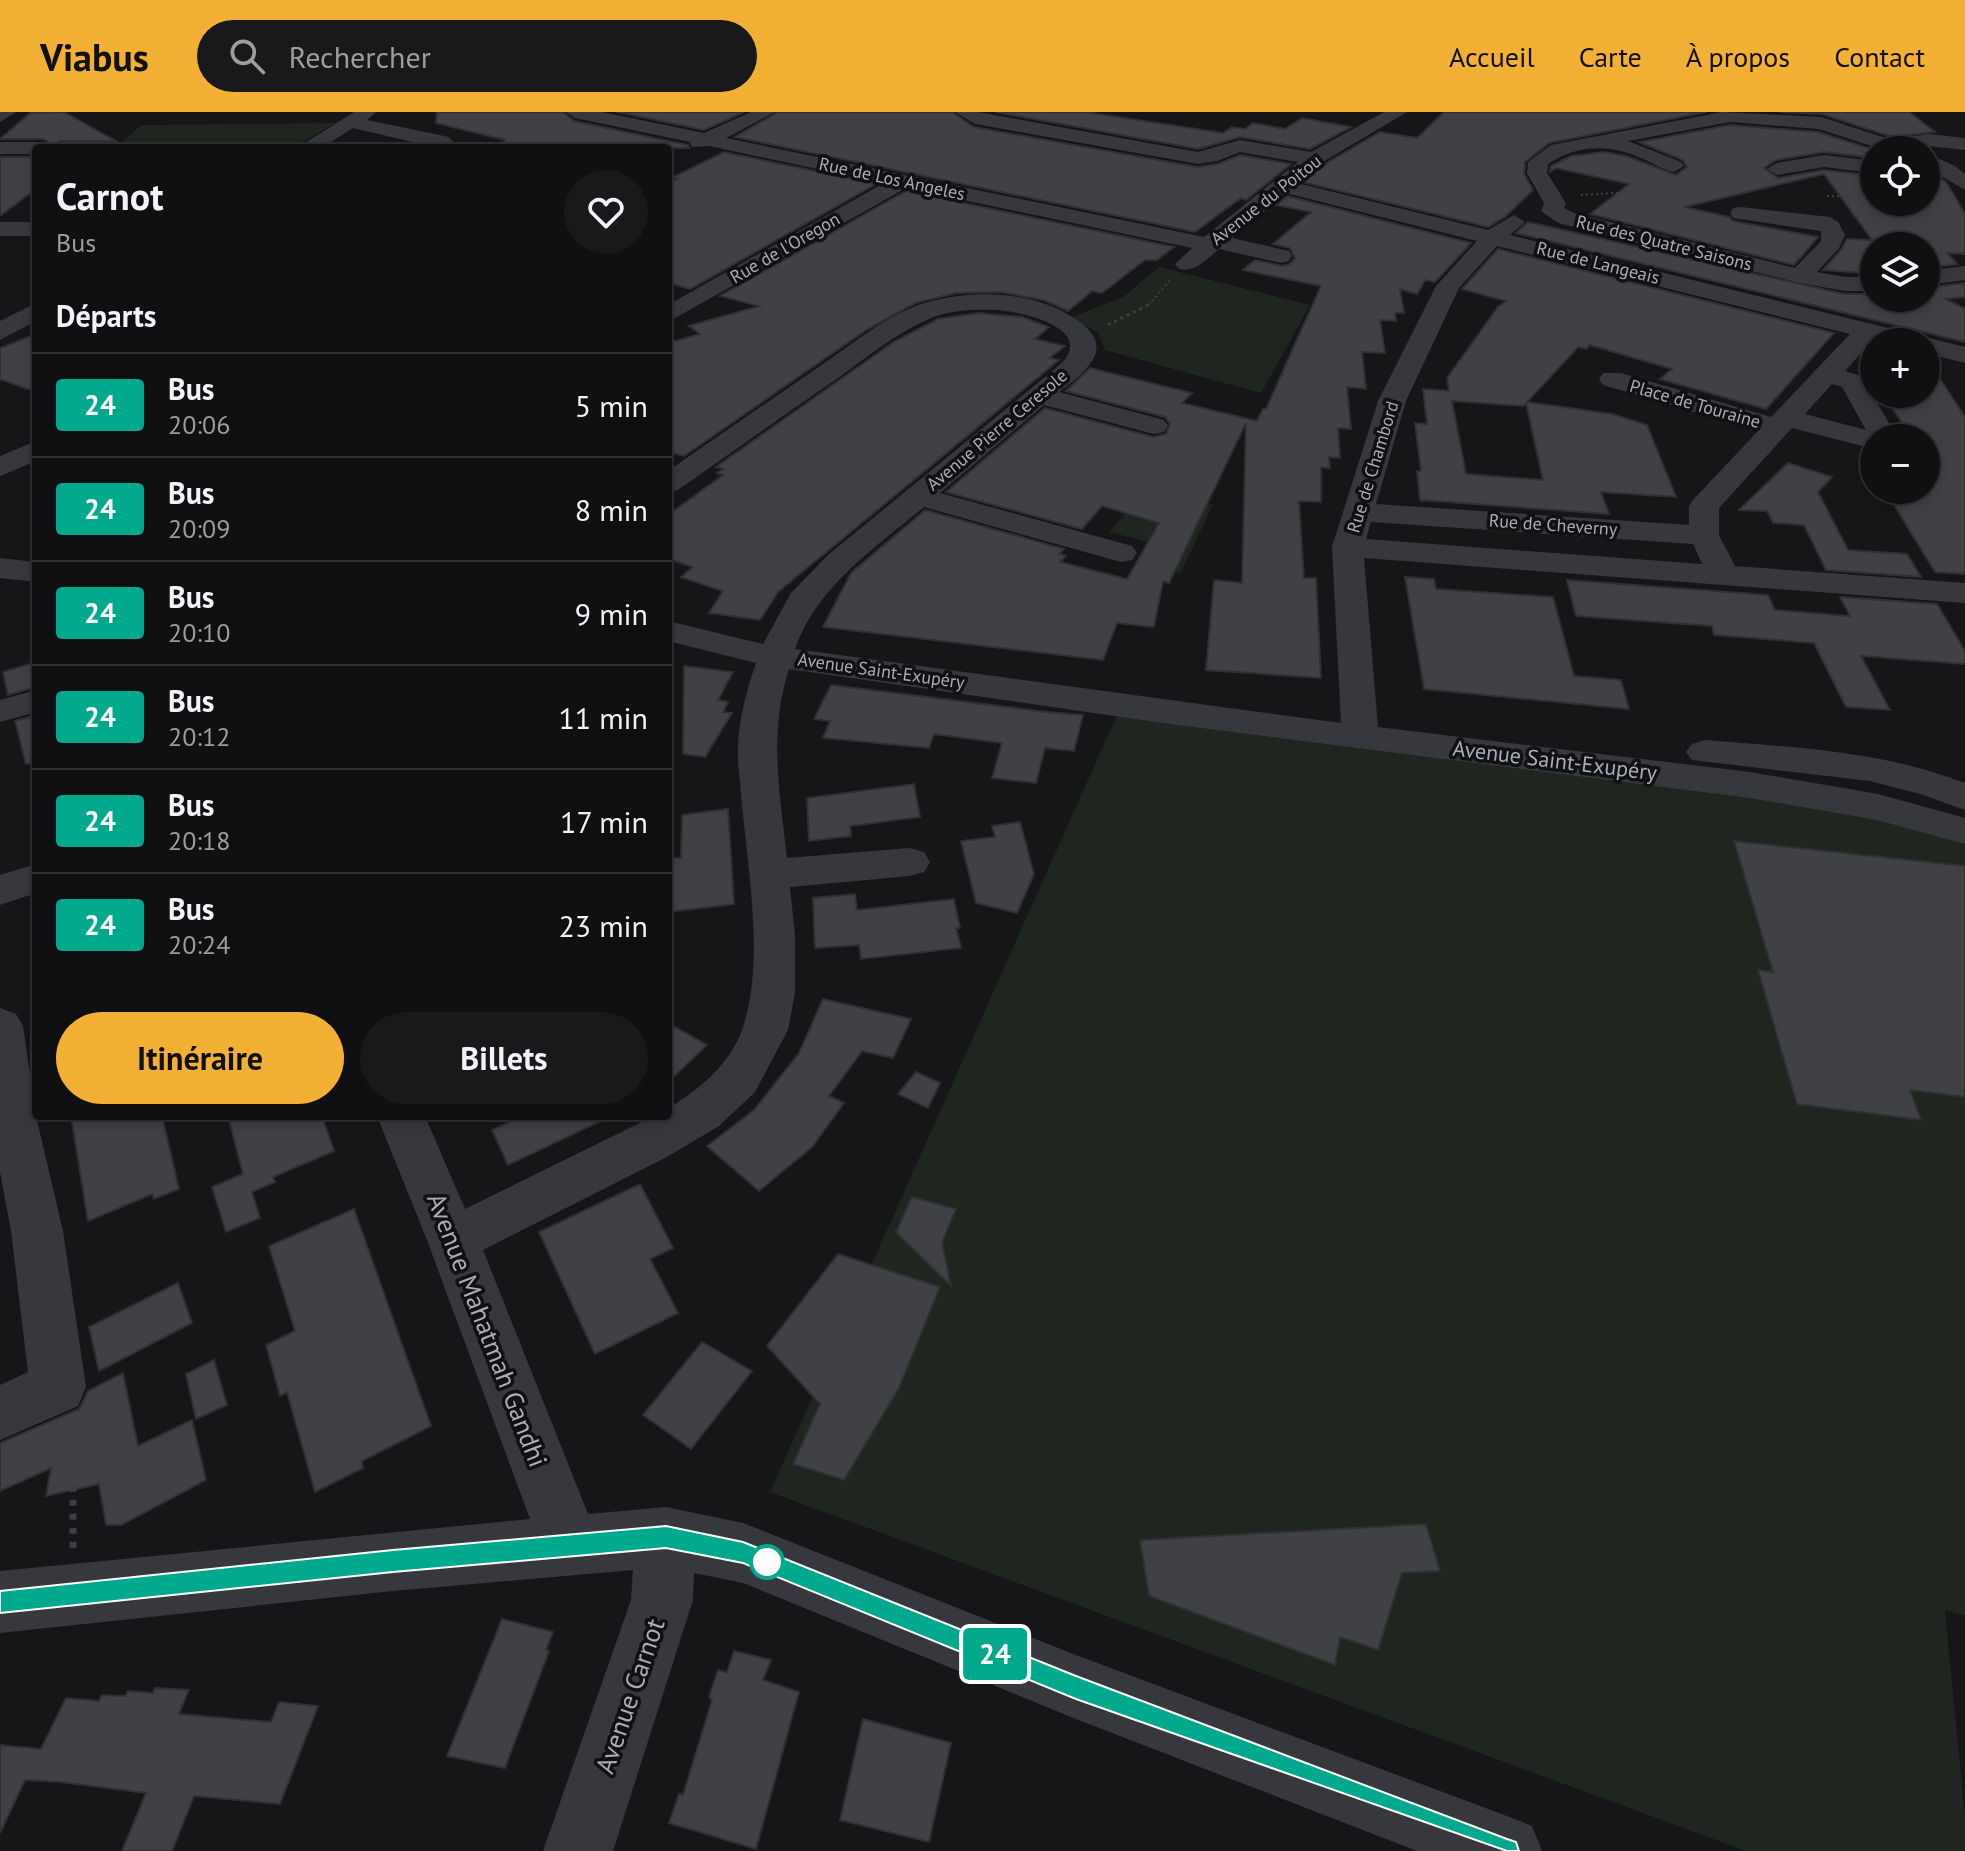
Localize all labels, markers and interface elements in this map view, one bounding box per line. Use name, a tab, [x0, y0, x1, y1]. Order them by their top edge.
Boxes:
search box	[197, 20, 757, 92]
text: Viabus	[40, 32, 149, 81]
icon: search	[225, 34, 269, 78]
text: Rechercher	[289, 37, 431, 76]
text: Accueil	[1449, 38, 1535, 75]
text: Carte	[1579, 38, 1642, 75]
text: À propos	[1686, 38, 1790, 75]
text: Contact	[1834, 38, 1925, 75]
map controls	[1860, 136, 1940, 504]
button: locate	[1860, 136, 1940, 216]
street label: Avenue du Poitou	[1206, 149, 1326, 250]
street label: Rue de Los Angeles	[817, 152, 967, 205]
button: heart	[564, 170, 648, 254]
text: Carnot	[56, 171, 163, 220]
street label: Rue de l'Oregon	[726, 207, 844, 288]
street label: Rue des Quatre Saisons	[1574, 210, 1754, 276]
text: Bus	[56, 226, 96, 259]
button: layers	[1860, 232, 1940, 312]
street label: Rue de Langeais	[1534, 236, 1662, 289]
text: Départs	[56, 296, 156, 335]
button: +	[1860, 328, 1940, 408]
street label: Avenue Pierre Ceresole	[922, 364, 1072, 495]
text: Bus	[168, 369, 215, 408]
street label: Place de Touraine	[1627, 374, 1763, 433]
text: 24	[84, 386, 116, 423]
text: 5 min	[575, 386, 648, 425]
street label: Rue de Chambord	[1342, 398, 1403, 536]
text: 20:06	[168, 408, 230, 441]
button: −	[1860, 424, 1940, 504]
text: Bus	[168, 473, 215, 512]
text: 24	[84, 490, 116, 527]
text: 8 min	[575, 490, 648, 529]
street label: Rue de Cheverny	[1488, 509, 1619, 541]
text: 20:09	[168, 512, 230, 545]
text: Bus	[168, 577, 215, 616]
text: 24	[84, 594, 116, 631]
text: 9 min	[575, 594, 648, 633]
text: 20:10	[168, 616, 230, 649]
street label: Avenue Saint-Exupéry	[796, 647, 967, 694]
text: Bus	[168, 681, 215, 720]
text: 24	[84, 698, 116, 735]
text: 11 min	[558, 698, 648, 737]
text: 20:12	[168, 720, 230, 753]
street label: Avenue Saint-Exupéry	[1451, 734, 1659, 787]
text: Bus	[168, 785, 215, 824]
text: 24	[84, 802, 116, 839]
text: 17 min	[560, 802, 648, 841]
text: 20:18	[168, 824, 230, 857]
text: Bus	[168, 889, 215, 928]
text: 24	[84, 906, 116, 943]
text: 23 min	[558, 906, 648, 945]
text: 20:24	[168, 928, 230, 961]
button: Itinéraire	[56, 1012, 344, 1104]
button: Billets	[360, 1012, 648, 1104]
street label: Avenue Mahatmah Gandhi	[420, 1188, 555, 1472]
unlabelled marker	[750, 1545, 784, 1579]
street label: Avenue Carnot	[588, 1614, 671, 1777]
line badge: 24	[959, 1628, 1031, 1680]
text: 24	[979, 1635, 1011, 1672]

